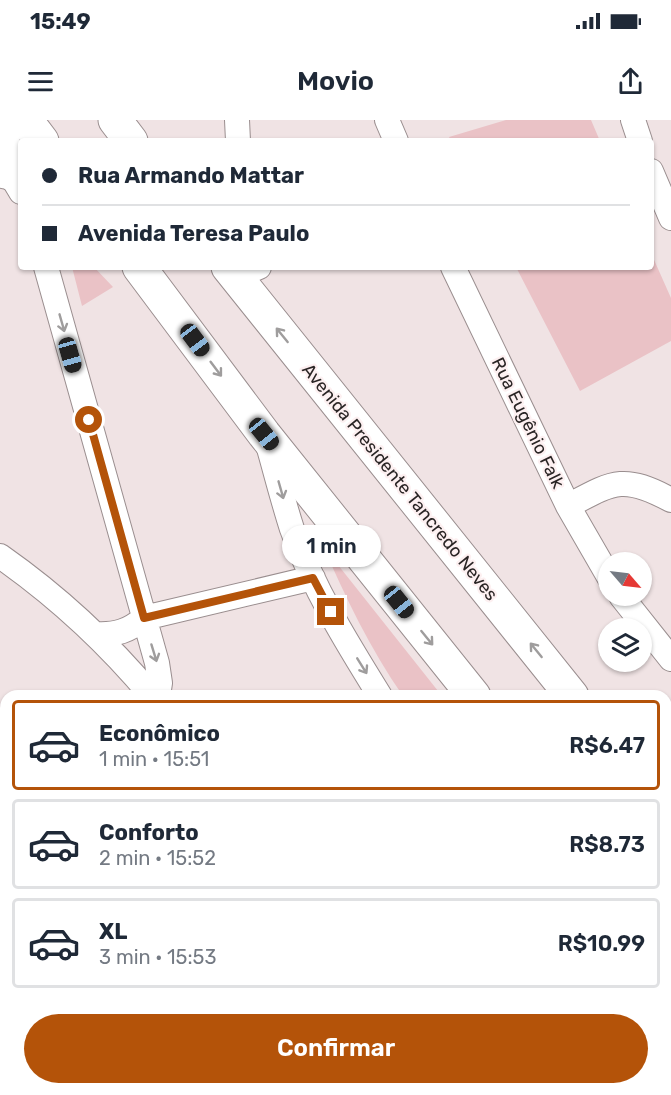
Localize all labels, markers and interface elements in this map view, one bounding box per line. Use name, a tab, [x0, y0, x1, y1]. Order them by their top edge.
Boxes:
text: 15:49	[30, 8, 91, 35]
icon: menu	[24, 65, 57, 98]
text: Movio	[297, 65, 374, 97]
icon: share	[614, 65, 647, 98]
text: Rua Armando Mattar	[78, 162, 304, 189]
text: Avenida Teresa Paulo	[78, 220, 309, 247]
one-way arrow	[57, 313, 68, 332]
car	[177, 320, 213, 360]
one-way arrow	[276, 327, 289, 343]
car	[56, 335, 84, 375]
street label: Rua Eugênio Falk	[487, 354, 570, 493]
street label: Avenida Presidente Tancredo Neves	[297, 359, 503, 605]
one-way arrow	[209, 360, 222, 376]
route start	[75, 406, 102, 433]
car	[246, 414, 282, 454]
one-way arrow	[276, 480, 287, 499]
callout: 1 min	[282, 525, 380, 567]
text: 1 min	[306, 534, 357, 558]
north arrow	[598, 552, 652, 606]
map controls	[598, 552, 652, 672]
car	[381, 582, 417, 622]
route end	[317, 598, 344, 625]
button: layers	[598, 618, 652, 672]
one-way arrow	[421, 629, 434, 645]
one-way arrow	[149, 643, 160, 662]
one-way arrow	[529, 643, 542, 659]
one-way arrow	[355, 658, 368, 675]
icon: car	[27, 718, 81, 772]
text: Econômico	[99, 720, 220, 747]
text: R$6.47	[569, 732, 645, 759]
text: 1 min · 15:51	[99, 747, 209, 771]
icon: car	[27, 817, 81, 871]
text: Conforto	[99, 819, 199, 846]
text: R$8.73	[569, 831, 645, 858]
text: 2 min · 15:52	[99, 846, 216, 870]
icon: car	[27, 916, 81, 970]
text: XL	[99, 918, 127, 945]
text: R$10.99	[558, 930, 645, 957]
text: 3 min · 15:53	[99, 945, 217, 969]
button: Confirmar	[24, 1014, 648, 1083]

